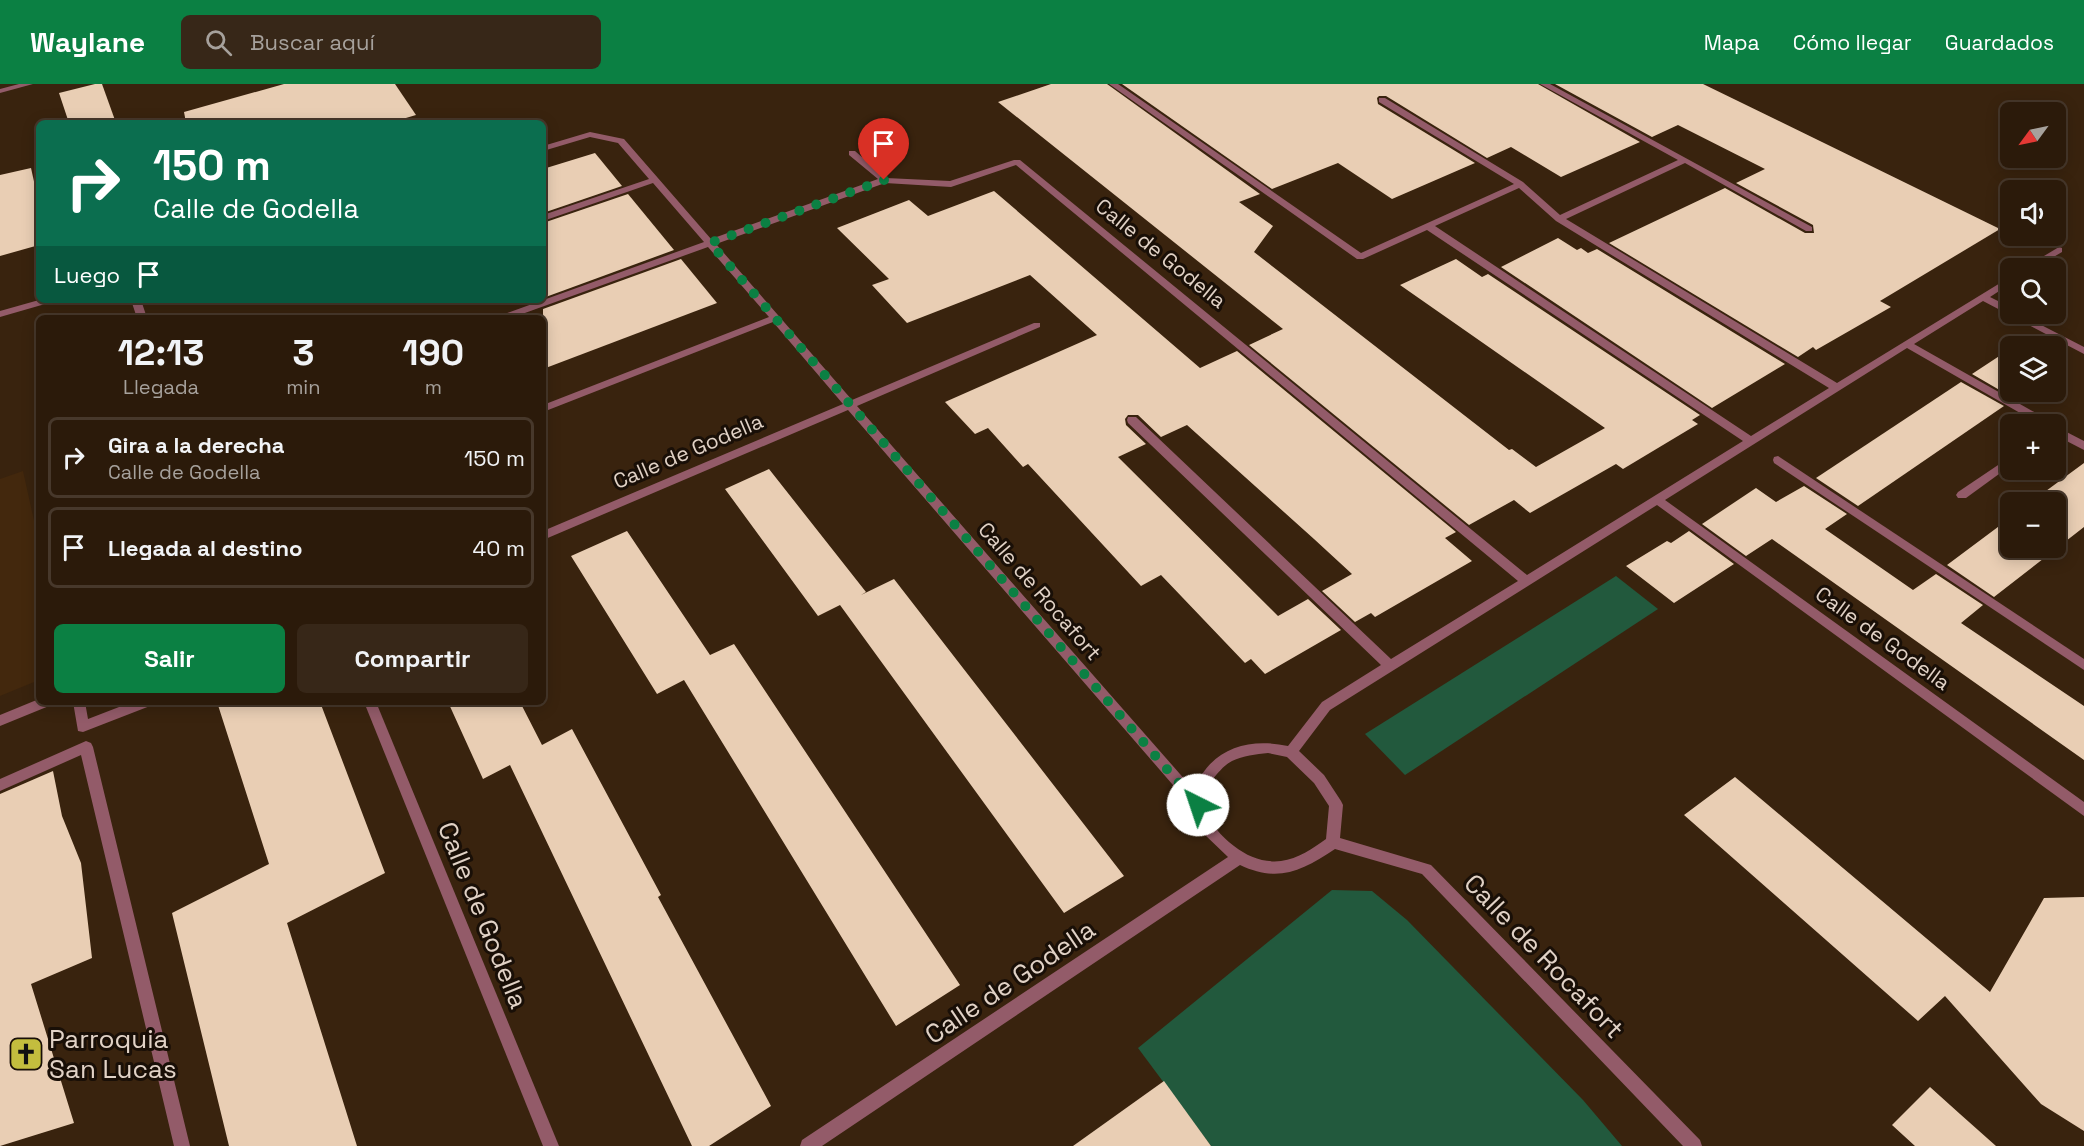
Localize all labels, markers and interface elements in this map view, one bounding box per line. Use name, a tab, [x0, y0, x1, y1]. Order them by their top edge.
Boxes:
search box	[181, 15, 601, 69]
text: Waylane	[30, 24, 145, 60]
icon: search	[202, 26, 235, 59]
text: Buscar aquí	[250, 28, 375, 56]
text: Mapa	[1704, 29, 1760, 56]
text: Cómo llegar	[1793, 29, 1912, 56]
text: Guardados	[1945, 29, 2054, 56]
north arrow	[2000, 102, 2066, 168]
map controls	[2000, 102, 2066, 558]
pin	[858, 118, 909, 180]
icon: arrive	[867, 127, 900, 160]
text: 150 m	[153, 139, 271, 192]
icon: right	[54, 144, 132, 222]
button: sound	[2000, 180, 2066, 246]
text: Calle de Godella	[153, 191, 359, 226]
street label: Calle de Godella	[1090, 192, 1232, 314]
icon: arrive	[132, 258, 165, 291]
button: search	[2000, 258, 2066, 324]
text: Luego	[54, 261, 120, 289]
text: 12:13	[118, 330, 204, 376]
text: 3	[292, 330, 314, 376]
text: 190	[402, 330, 464, 376]
button: layers	[2000, 336, 2066, 402]
text: Llegada	[123, 374, 199, 400]
text: min	[286, 374, 321, 400]
text: m	[425, 374, 442, 400]
street label: Calle de Godella	[609, 407, 767, 495]
button: +	[2000, 414, 2066, 480]
text: Gira a la derecha	[108, 431, 285, 459]
icon: right	[57, 441, 90, 474]
text: 150 m	[464, 444, 525, 472]
text: Calle de Godella	[108, 459, 261, 485]
button: −	[2000, 492, 2066, 558]
street label: Calle de Rocafort	[973, 516, 1107, 666]
icon: arrive	[57, 531, 90, 564]
text: Llegada al destino	[108, 534, 302, 562]
text: 40 m	[473, 534, 525, 562]
street label: Calle de Godella	[1810, 580, 1956, 696]
button: Salir	[54, 624, 285, 693]
button: Compartir	[297, 624, 528, 693]
position arrow	[1166, 773, 1230, 837]
street label: Calle de Godella	[430, 817, 536, 1013]
street label: Calle de Rocafort	[1457, 866, 1631, 1046]
street label: Calle de Godella	[918, 912, 1102, 1052]
place label: Parroquia San Lucas	[49, 1022, 177, 1086]
church icon: Parroquia San Lucas	[8, 1036, 44, 1072]

